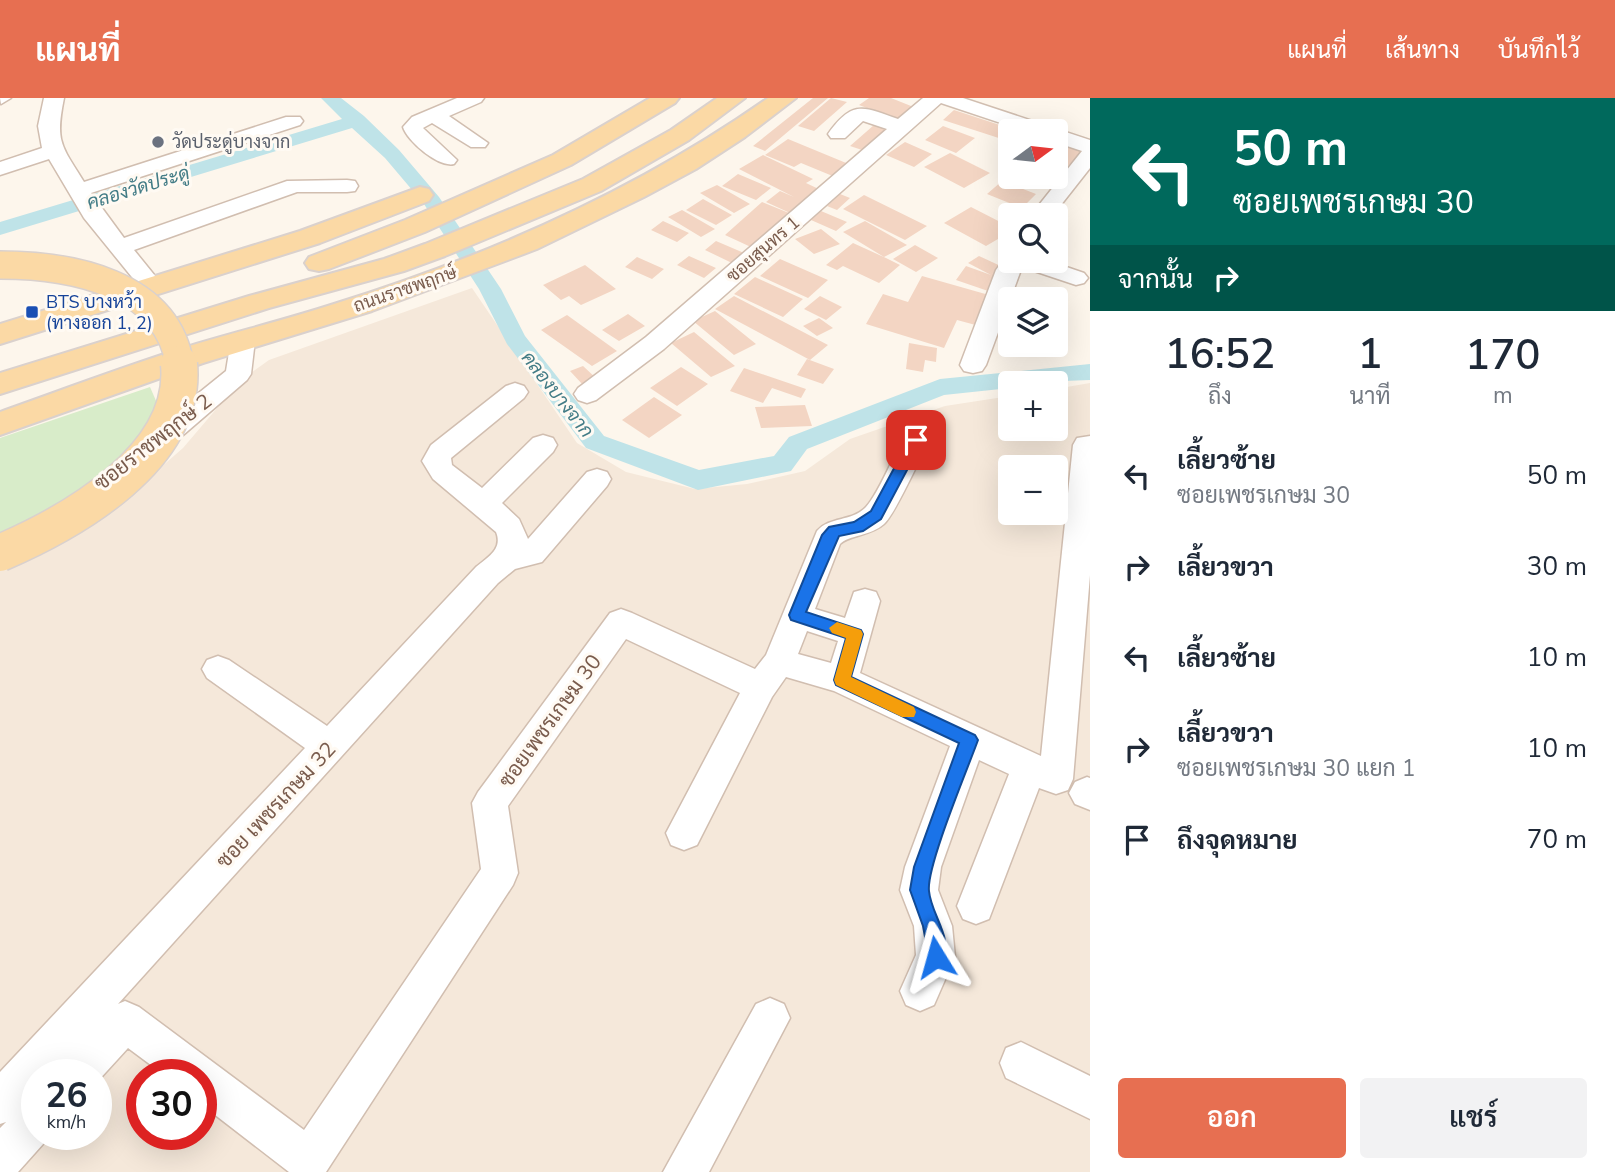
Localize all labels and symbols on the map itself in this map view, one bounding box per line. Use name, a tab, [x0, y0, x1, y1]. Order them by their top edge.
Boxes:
north arrow	[998, 119, 1068, 189]
place label: วัดประดู่บางจาก	[172, 130, 290, 155]
marker: วัดประดู่บางจาก	[150, 134, 166, 150]
water label: คลองวัดประดู่	[84, 160, 194, 216]
street label: ซอยสุนทร 1	[721, 210, 805, 288]
street label: ถนนราชพฤกษ์	[350, 259, 461, 318]
place label: BTS บางหว้า (ทางออก 1, 2)	[46, 290, 153, 335]
marker: BTS บางหว้า (ทางออก 1, 2)	[24, 304, 40, 320]
water label: คลองบางจาก	[515, 346, 599, 443]
street label: ซอยราชพฤกษ์ 2	[88, 387, 218, 497]
pin	[886, 410, 946, 470]
street label: ซอยเพชรเกษม 30	[492, 649, 608, 793]
street label: ซอย เพชรเกษม 32	[210, 736, 342, 874]
position arrow	[899, 920, 973, 994]
speed limit sign: 30	[126, 1059, 217, 1150]

